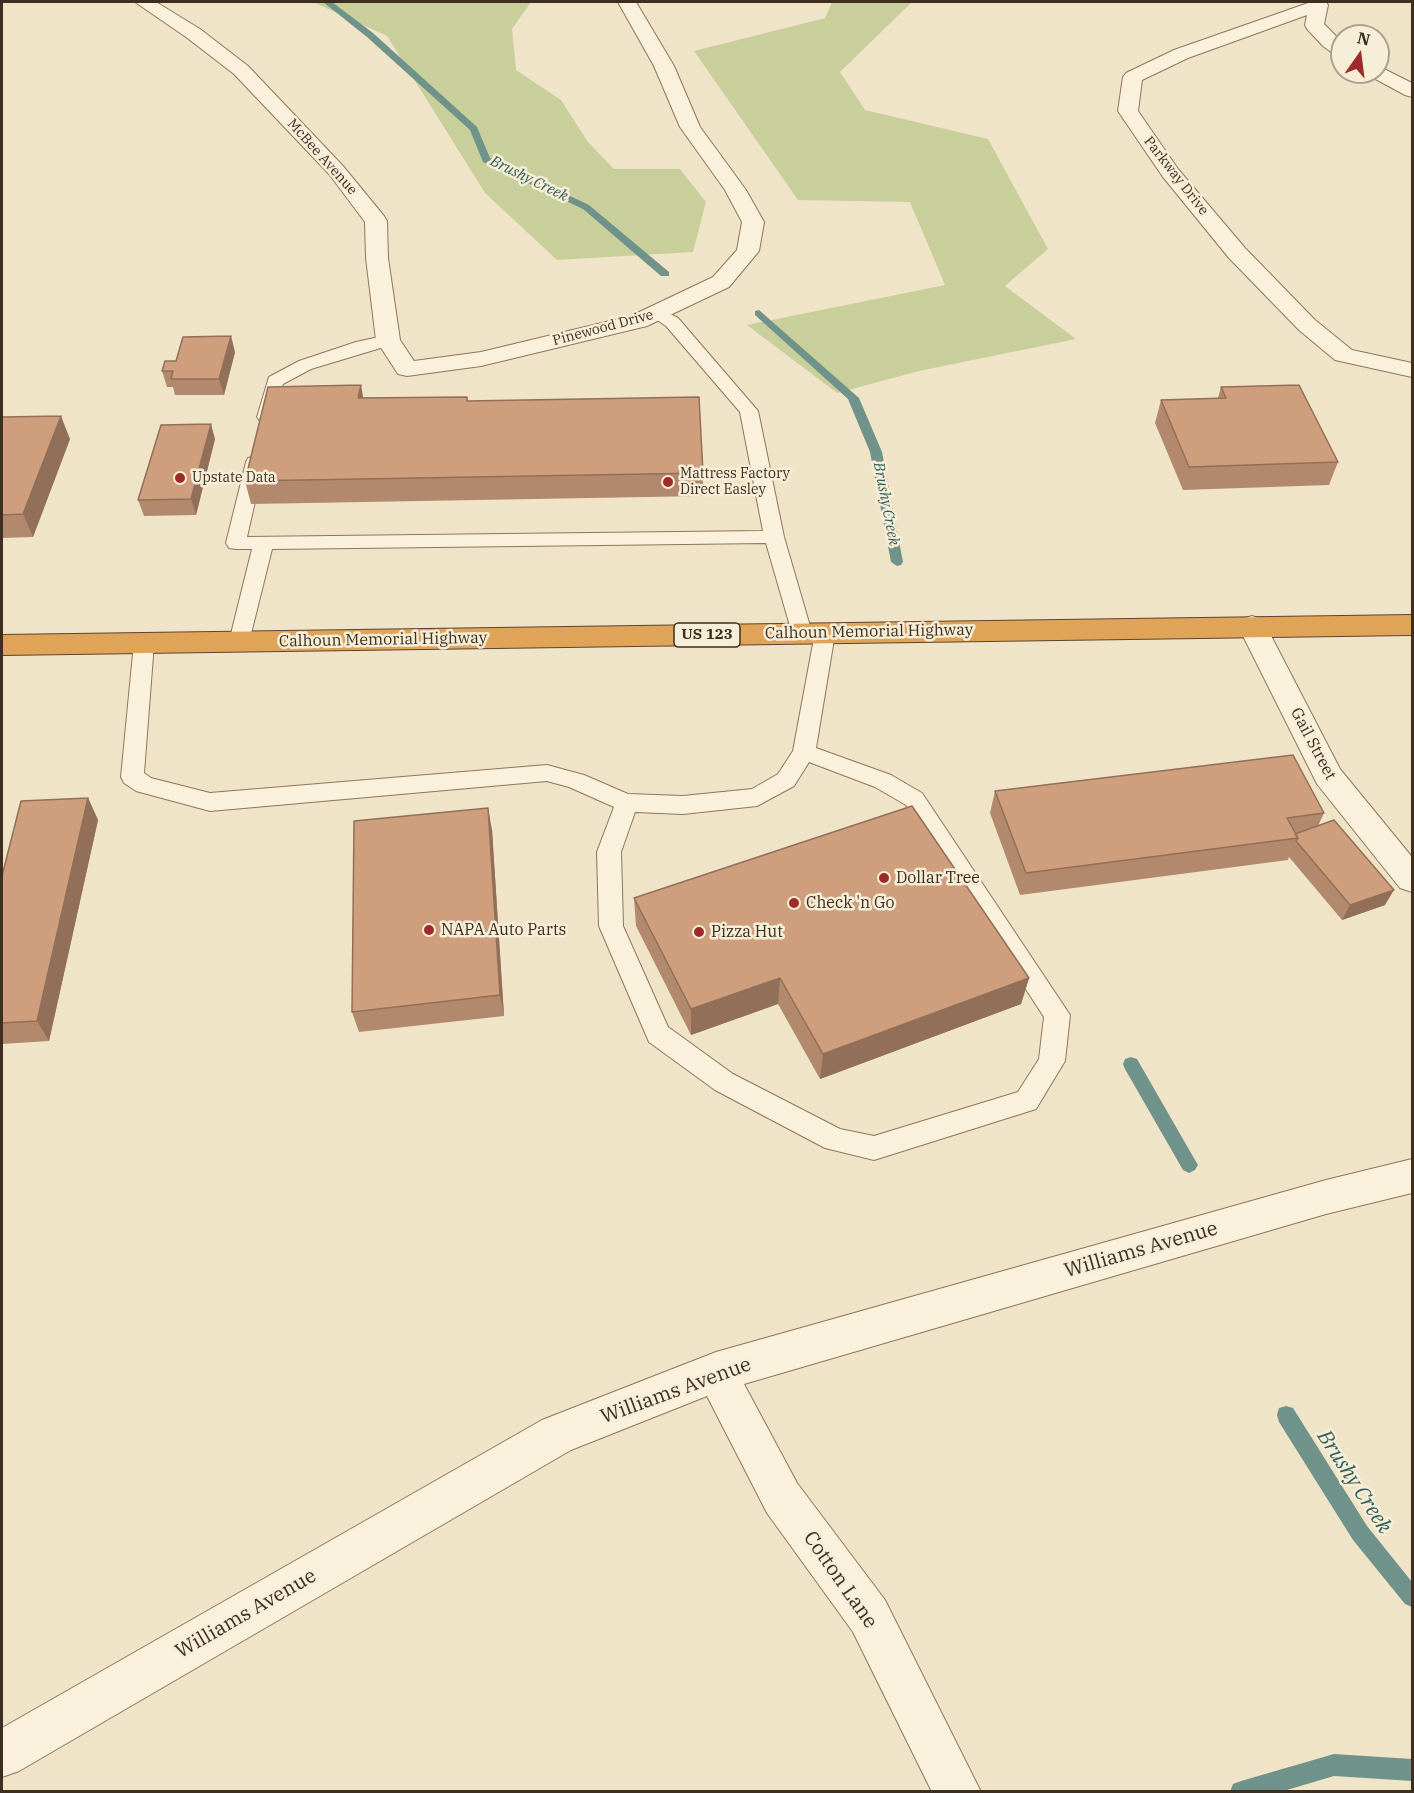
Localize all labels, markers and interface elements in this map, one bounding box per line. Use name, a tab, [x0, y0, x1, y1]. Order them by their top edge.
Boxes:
north arrow	[1330, 24, 1390, 84]
text: N	[1355, 27, 1372, 50]
street label: McBee Avenue	[284, 116, 360, 198]
street label: Parkway Drive	[1140, 133, 1212, 219]
water label: Brushy Creek	[487, 152, 571, 206]
street label: Pinewood Drive	[551, 306, 655, 350]
water label: Brushy Creek	[869, 461, 903, 547]
place label: Mattress Factory Direct Easley	[680, 466, 790, 498]
place label: Upstate Data	[192, 470, 276, 486]
marker: Upstate Data	[173, 471, 187, 485]
marker: Mattress Factory Direct Easley	[661, 475, 675, 489]
street label: Calhoun Memorial Highway	[765, 621, 973, 643]
road number: US 123	[674, 623, 740, 647]
street label: Calhoun Memorial Highway	[279, 629, 487, 651]
street label: Gail Street	[1286, 705, 1340, 783]
place label: Dollar Tree	[896, 868, 980, 888]
marker: Dollar Tree	[877, 871, 891, 885]
place label: Check 'n Go	[806, 893, 895, 913]
marker: Check 'n Go	[787, 896, 801, 910]
place label: NAPA Auto Parts	[441, 920, 566, 940]
place label: Pizza Hut	[711, 922, 783, 942]
marker: NAPA Auto Parts	[422, 923, 436, 937]
marker: Pizza Hut	[692, 925, 706, 939]
street label: Williams Avenue	[1062, 1217, 1220, 1283]
street label: Williams Avenue	[598, 1353, 754, 1429]
water label: Brushy Creek	[1311, 1426, 1397, 1538]
street label: Cotton Lane	[798, 1527, 882, 1633]
street label: Williams Avenue	[171, 1564, 321, 1664]

